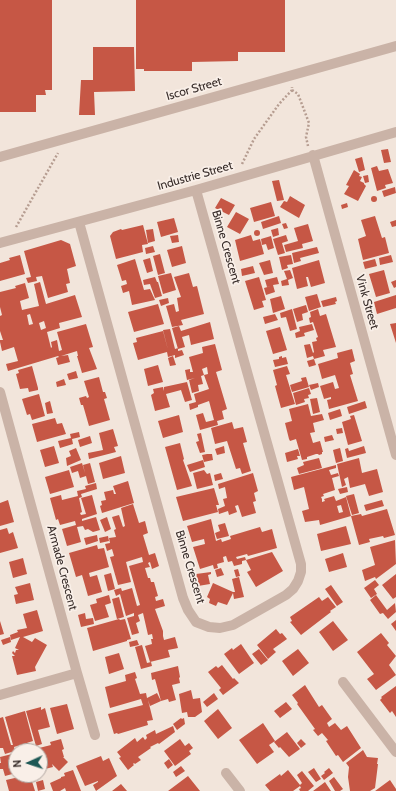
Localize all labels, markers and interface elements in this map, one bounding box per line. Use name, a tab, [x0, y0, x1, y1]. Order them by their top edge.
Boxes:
street label: Iscor Street	[165, 74, 223, 104]
street label: Industrie Street	[156, 158, 234, 194]
street label: Binne Crescent	[209, 208, 243, 286]
street label: Vink Street	[352, 273, 382, 331]
street label: Armade Crescent	[44, 524, 80, 612]
street label: Binne Crescent	[172, 528, 208, 606]
north arrow	[8, 743, 48, 783]
text: N	[10, 759, 24, 768]

